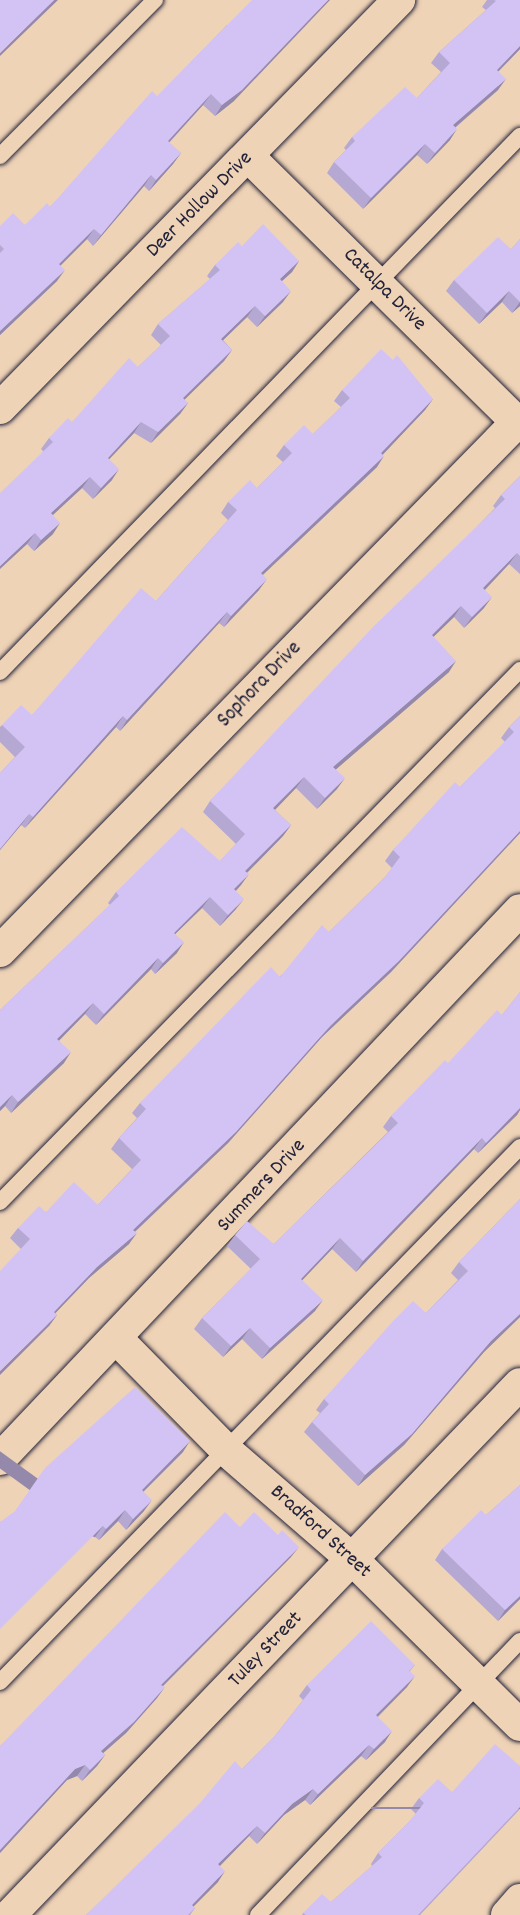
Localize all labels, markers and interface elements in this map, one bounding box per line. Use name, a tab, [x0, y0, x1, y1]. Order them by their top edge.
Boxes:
street label: Deer Hollow Drive	[142, 147, 258, 263]
street label: Catalpa Drive	[337, 243, 431, 337]
street label: Sophora Drive	[213, 637, 307, 733]
street label: Summers Drive	[212, 1134, 312, 1238]
street label: Bradford Street	[264, 1480, 376, 1584]
street label: Tuley Street	[224, 1607, 308, 1693]

